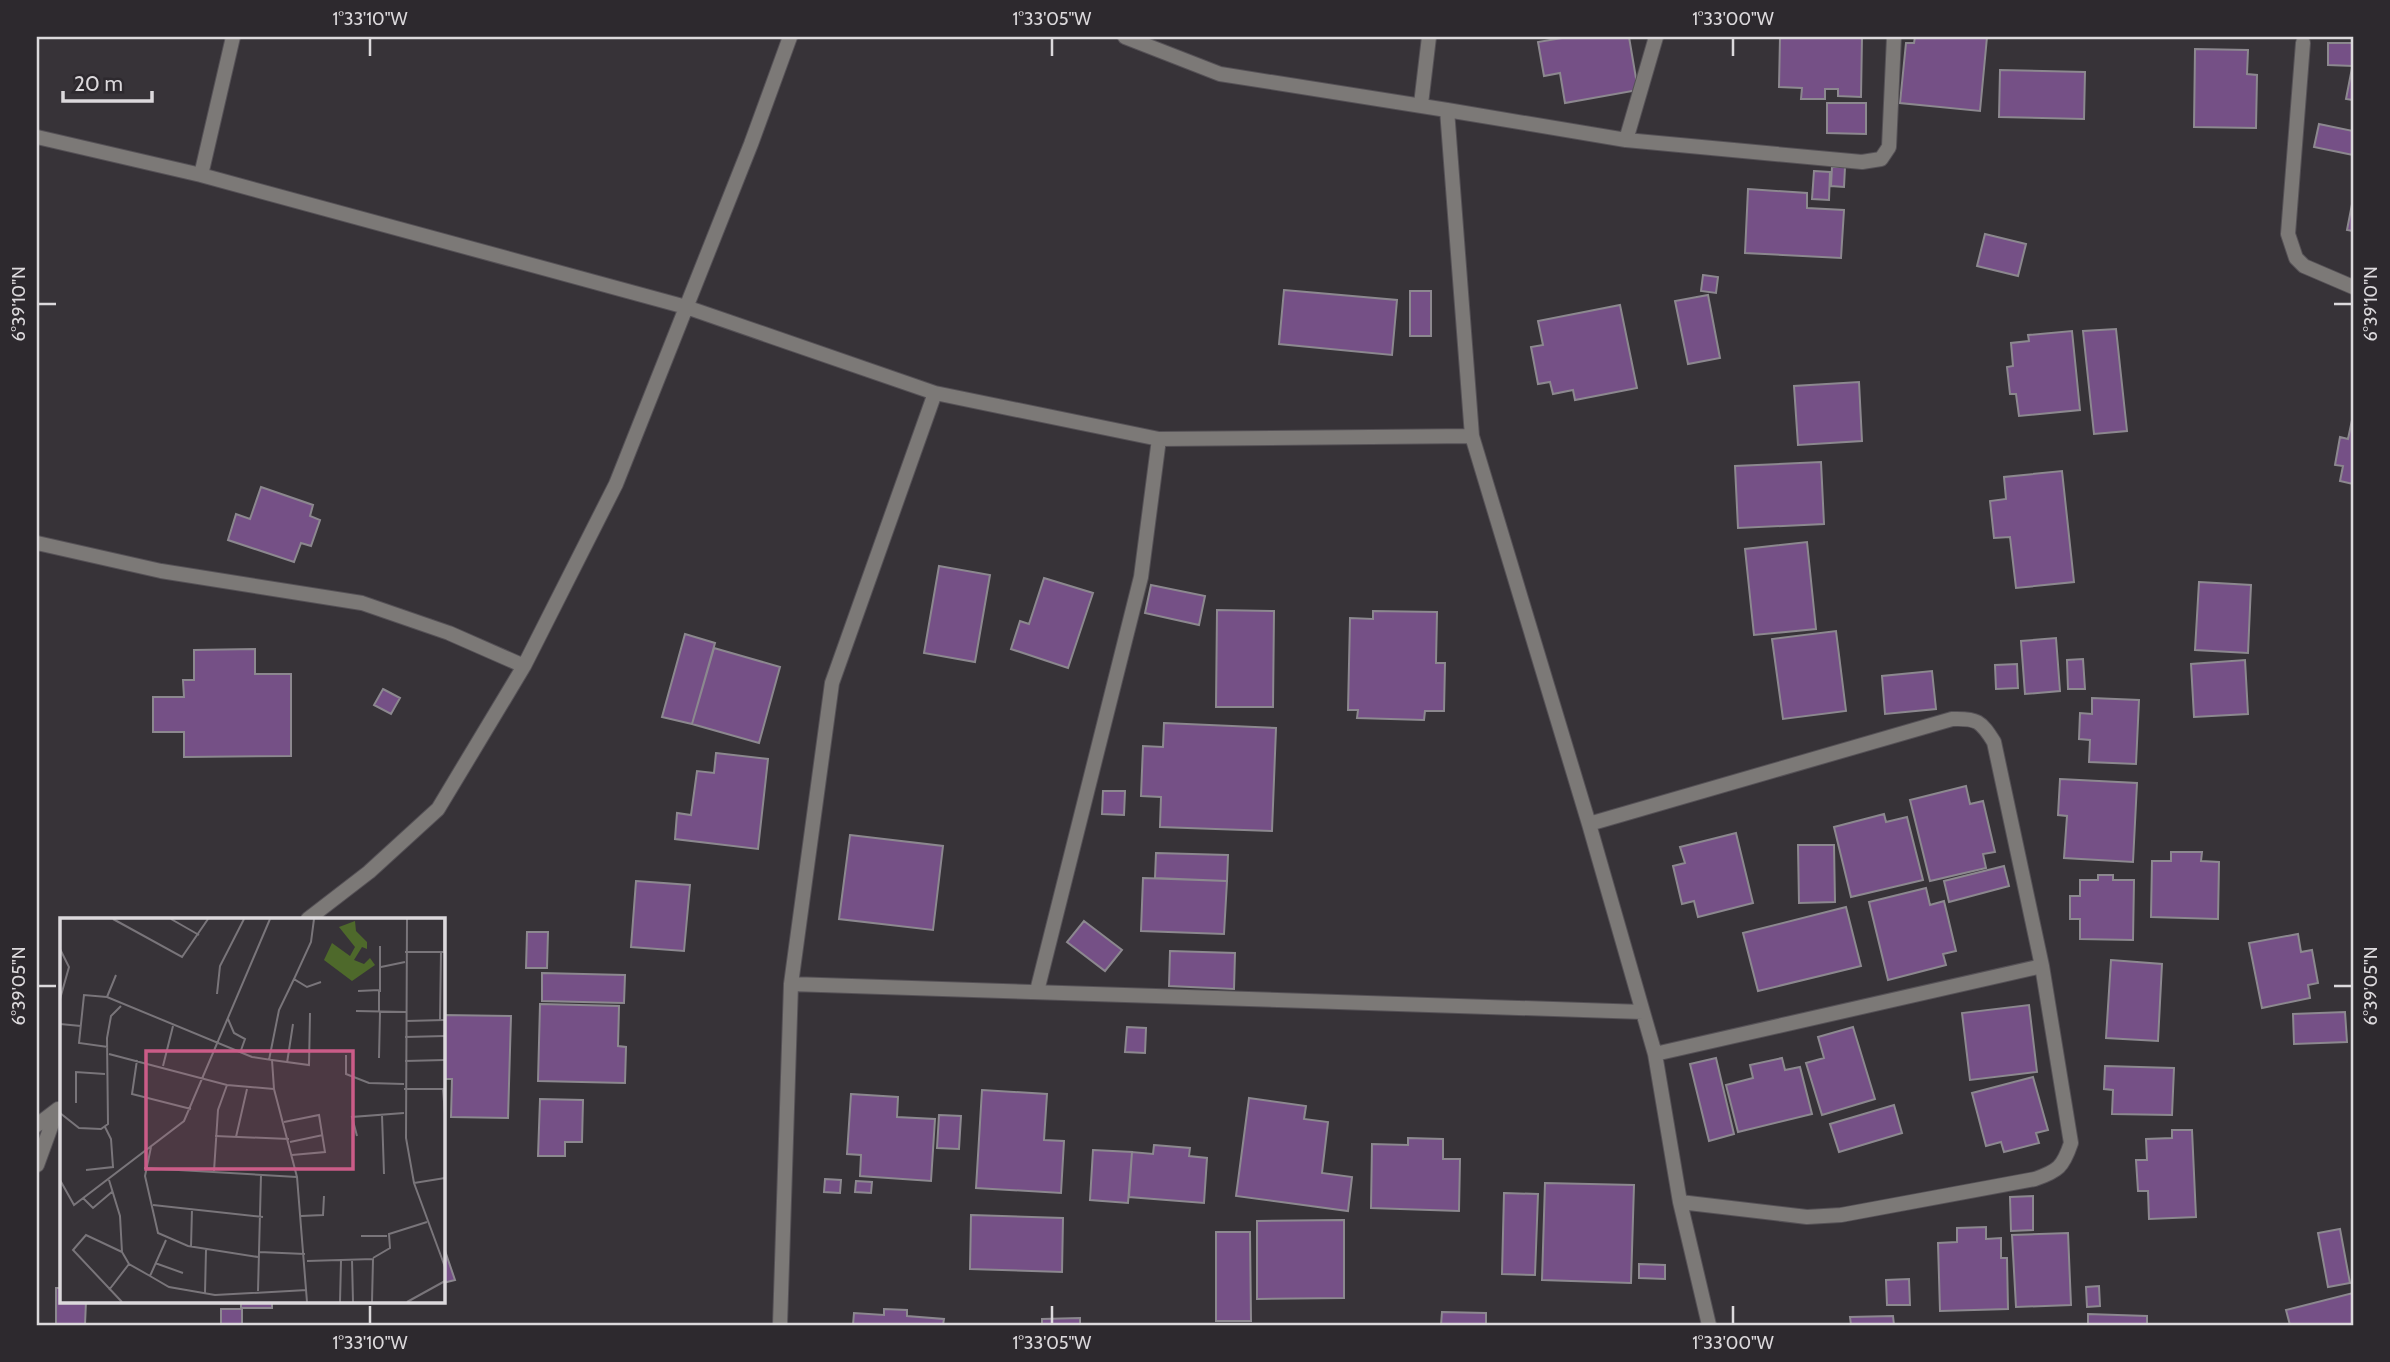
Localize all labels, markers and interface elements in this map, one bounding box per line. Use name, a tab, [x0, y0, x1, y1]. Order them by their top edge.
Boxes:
text: 1°33'10"W	[333, 8, 407, 30]
text: 1°33'05"W	[1013, 8, 1091, 30]
text: 1°33'00"W	[1692, 8, 1774, 30]
scale bar	[63, 60, 152, 104]
text: 20 m	[74, 71, 123, 96]
text: 6°39'10"N	[8, 266, 30, 342]
text: 6°39'10"N	[2360, 266, 2382, 342]
inset map	[60, 918, 444, 1302]
text: 6°39'05"N	[8, 946, 30, 1026]
text: 6°39'05"N	[2360, 946, 2382, 1026]
text: 1°33'10"W	[333, 1332, 407, 1354]
text: 1°33'05"W	[1013, 1332, 1091, 1354]
text: 1°33'00"W	[1692, 1332, 1774, 1354]

